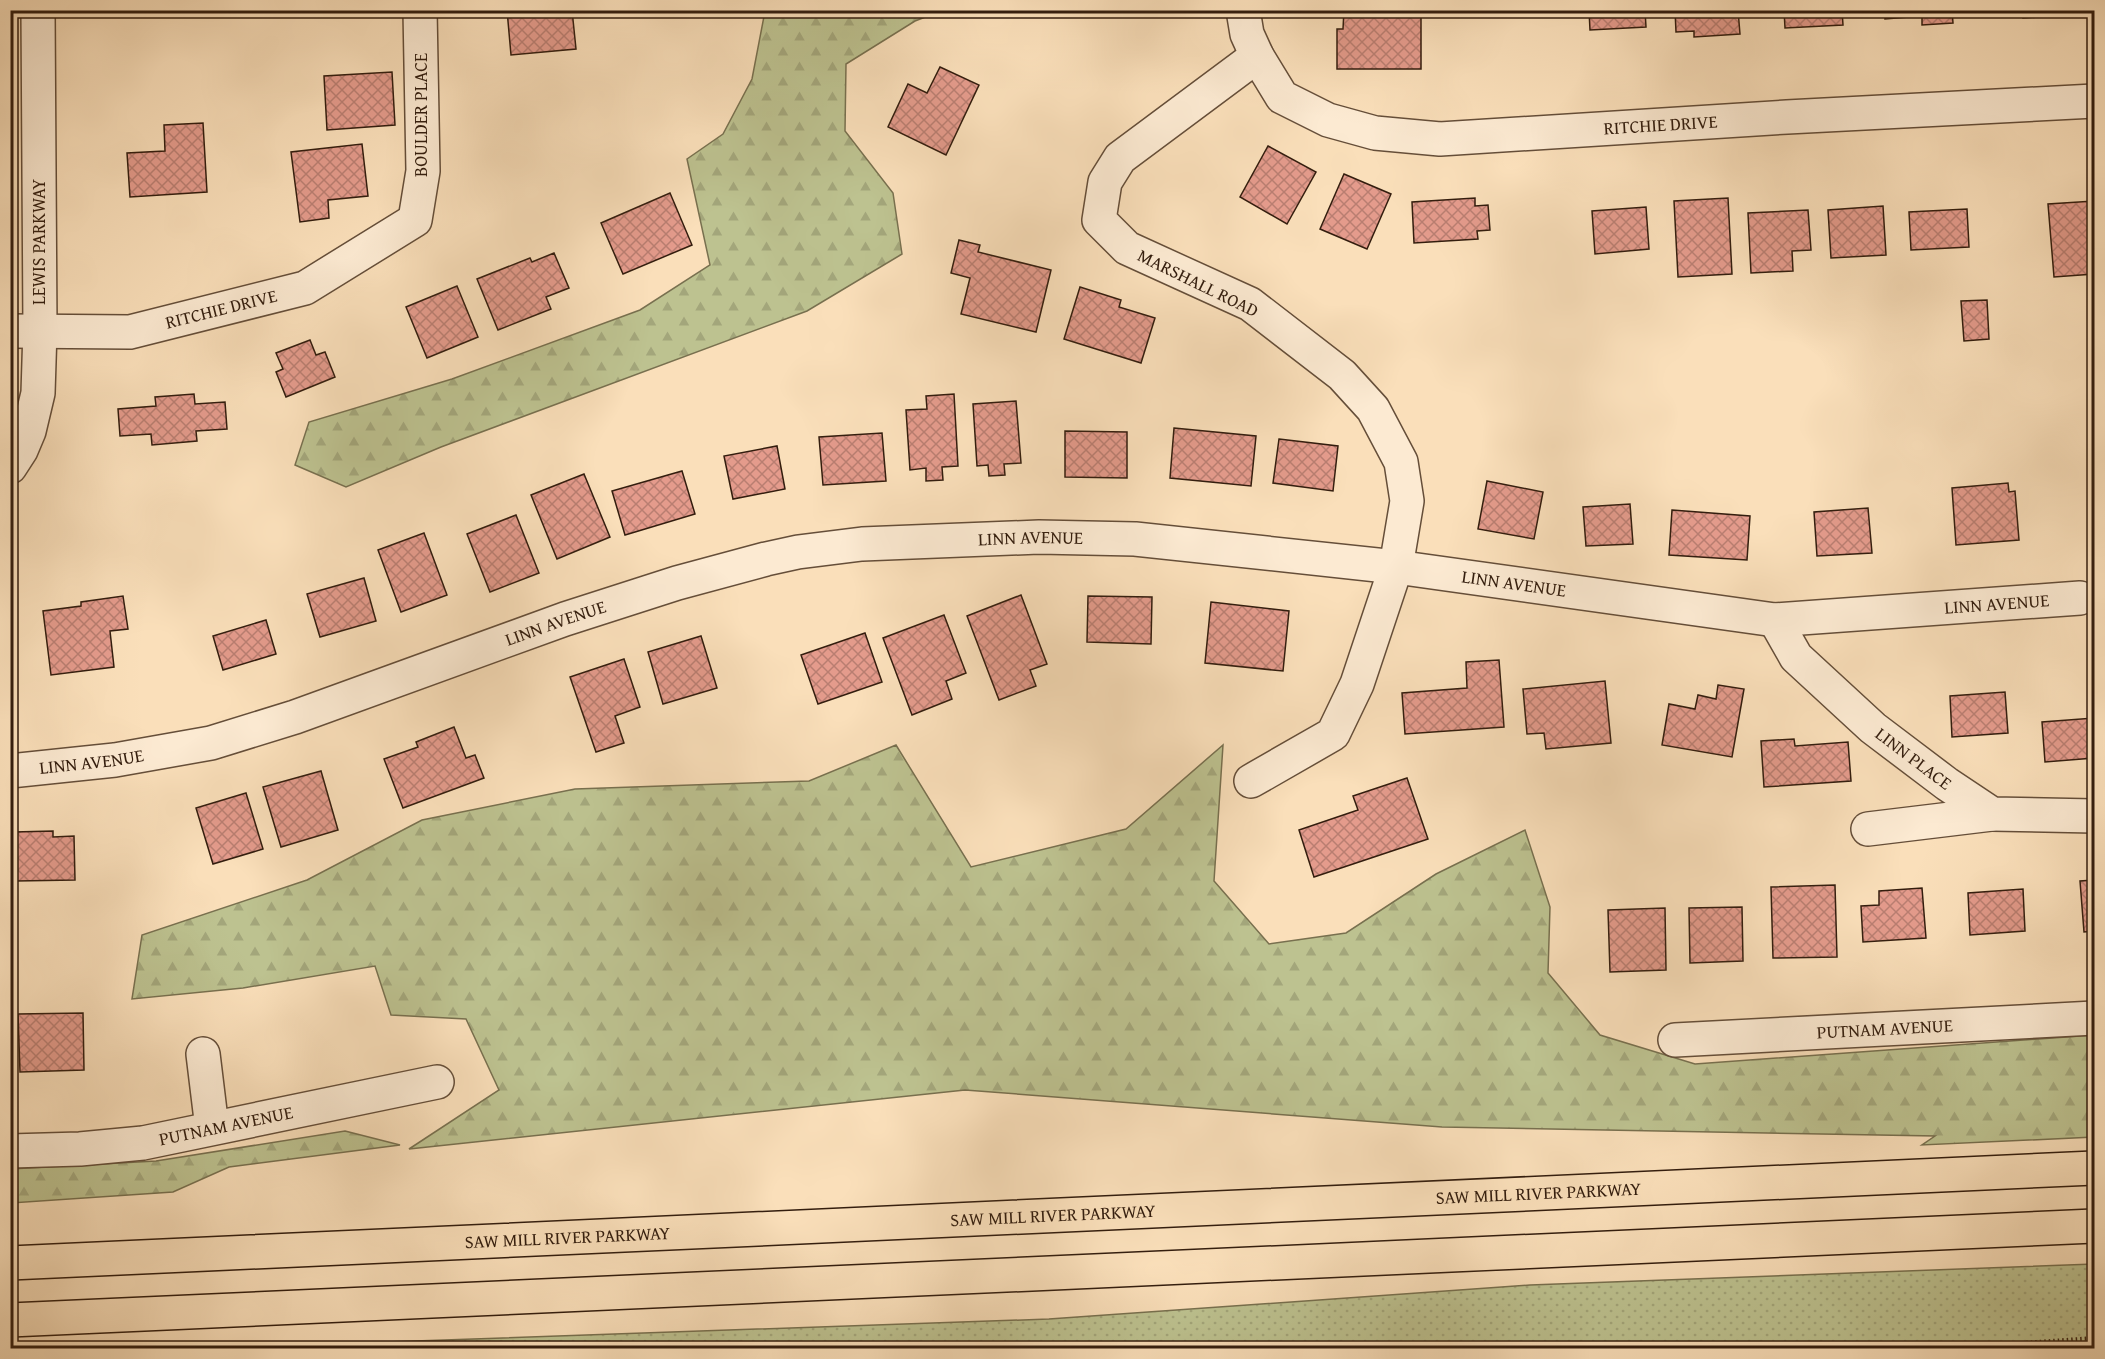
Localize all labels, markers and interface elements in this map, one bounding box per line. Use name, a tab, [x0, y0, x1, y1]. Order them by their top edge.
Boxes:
street label: BOULDER PLACE	[407, 53, 434, 177]
street label: RITCHIE DRIVE	[1603, 107, 1718, 142]
street label: LEWIS PARKWAY	[25, 179, 52, 305]
street label: MARSHALL ROAD	[1133, 242, 1263, 324]
street label: RITCHIE DRIVE	[162, 282, 280, 336]
street label: LINN AVENUE	[978, 523, 1083, 552]
street label: LINN AVENUE	[1460, 562, 1568, 604]
street label: LINN AVENUE	[1943, 586, 2050, 621]
street label: LINN AVENUE	[501, 593, 609, 653]
street label: LINN PLACE	[1870, 720, 1958, 796]
street label: LINN AVENUE	[38, 741, 146, 781]
street label: PUTNAM AVENUE	[1816, 1011, 1953, 1046]
street label: PUTNAM AVENUE	[156, 1098, 295, 1152]
street label: SAW MILL RIVER PARKWAY	[1435, 1175, 1642, 1211]
street label: SAW MILL RIVER PARKWAY	[950, 1197, 1156, 1233]
street label: SAW MILL RIVER PARKWAY	[464, 1219, 671, 1255]

